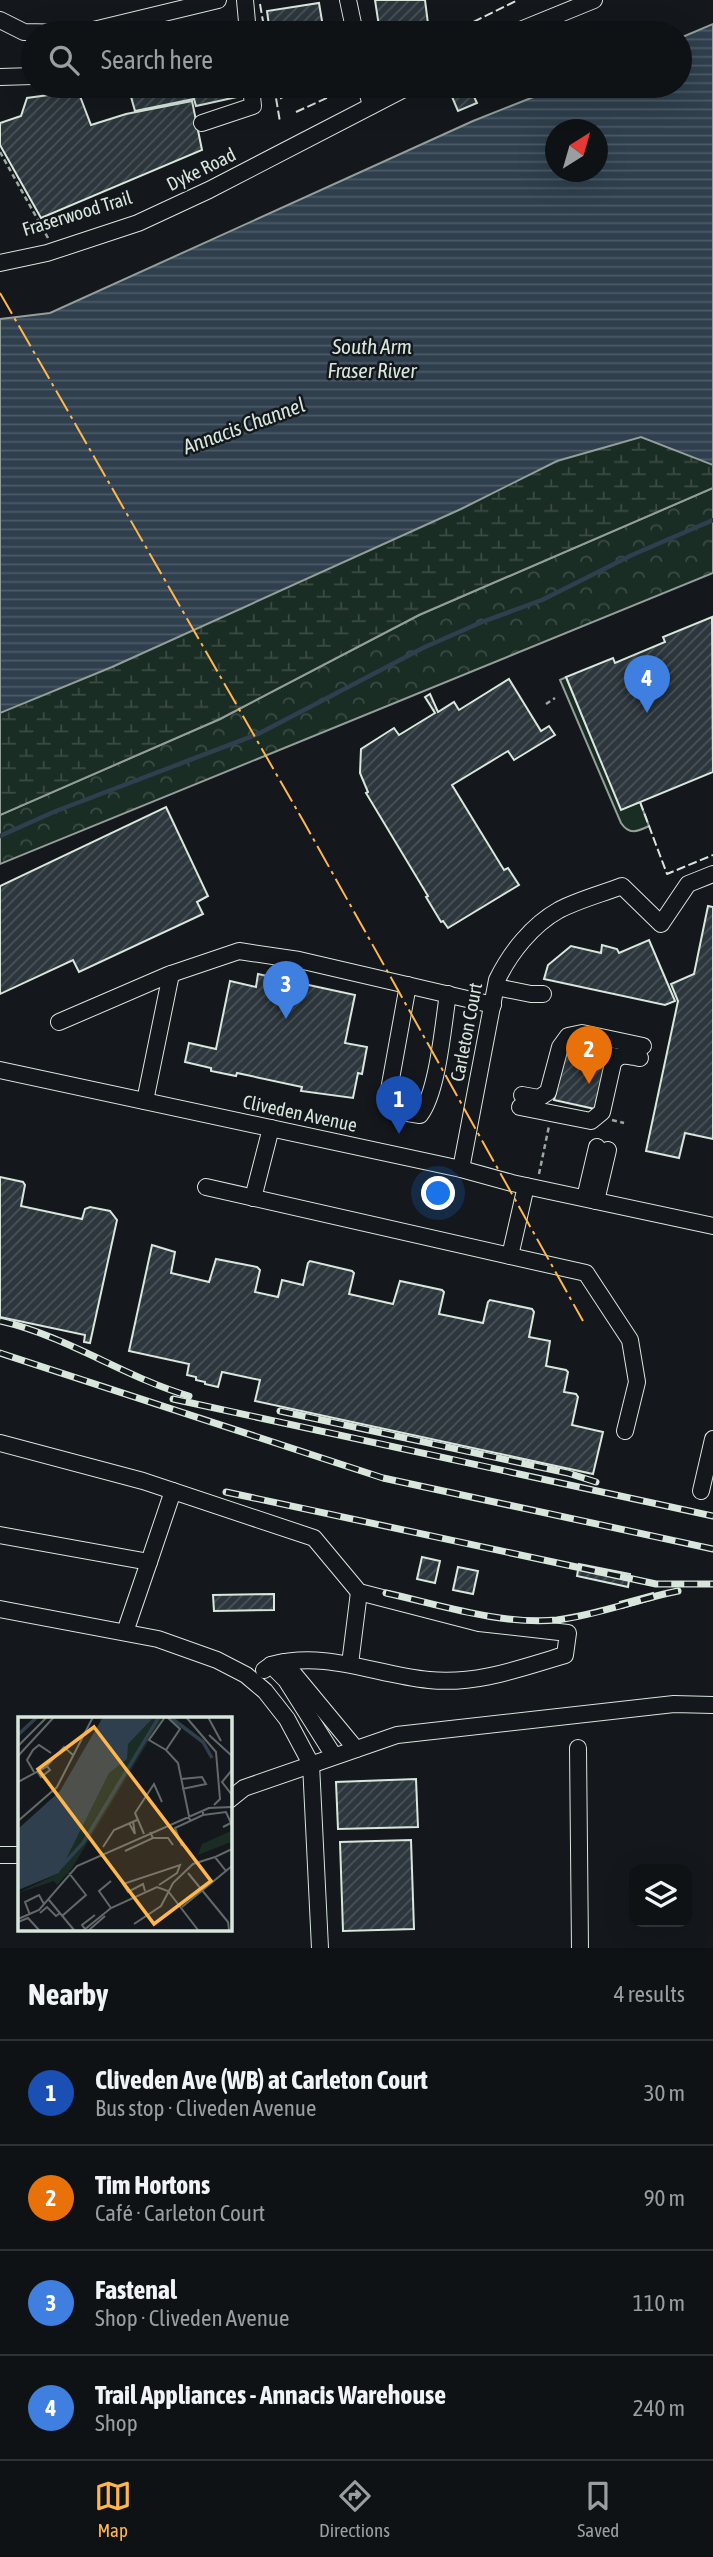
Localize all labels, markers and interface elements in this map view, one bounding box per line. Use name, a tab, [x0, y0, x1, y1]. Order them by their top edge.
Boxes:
search box	[21, 21, 692, 98]
icon: search	[45, 41, 83, 79]
text: Search here	[101, 45, 213, 75]
north arrow	[545, 119, 608, 182]
street label: Dyke Road	[163, 143, 239, 195]
street label: Fraserwood Trail	[19, 186, 135, 240]
water label: South Arm Fraser River	[328, 334, 417, 382]
water label: Annacis Channel	[178, 392, 308, 459]
pin: 4	[624, 655, 670, 713]
pin: 3	[263, 961, 309, 1019]
street label: Carleton Court	[446, 981, 486, 1083]
pin: 2	[566, 1026, 612, 1084]
pin: 1	[376, 1076, 422, 1134]
street label: Cliveden Avenue	[241, 1090, 359, 1136]
your location	[421, 1176, 455, 1210]
inset map	[18, 1717, 231, 1930]
map controls	[629, 1864, 692, 1927]
button: layers	[629, 1864, 692, 1927]
text: Nearby	[28, 1977, 108, 2011]
text: 4 results	[614, 1981, 685, 2007]
text: Cliveden Ave (WB) at Carleton Court	[95, 2065, 428, 2095]
text: 1	[46, 2080, 56, 2106]
text: 30 m	[644, 2080, 685, 2106]
text: Bus stop · Cliveden Avenue	[95, 2095, 316, 2121]
text: Tim Hortons	[95, 2170, 210, 2200]
text: 2	[46, 2185, 56, 2211]
text: 90 m	[644, 2185, 685, 2211]
text: Café · Carleton Court	[95, 2200, 265, 2226]
text: Fastenal	[95, 2275, 177, 2305]
text: 3	[46, 2290, 56, 2316]
text: 110 m	[633, 2290, 685, 2316]
text: Shop · Cliveden Avenue	[95, 2305, 289, 2331]
text: Trail Appliances - Annacis Warehouse	[95, 2380, 446, 2410]
text: 4	[46, 2395, 56, 2421]
text: 240 m	[633, 2395, 685, 2421]
text: Shop	[95, 2410, 138, 2436]
tab: Map	[94, 2477, 132, 2541]
tab: Directions	[319, 2477, 390, 2541]
tab: Saved	[577, 2477, 619, 2541]

